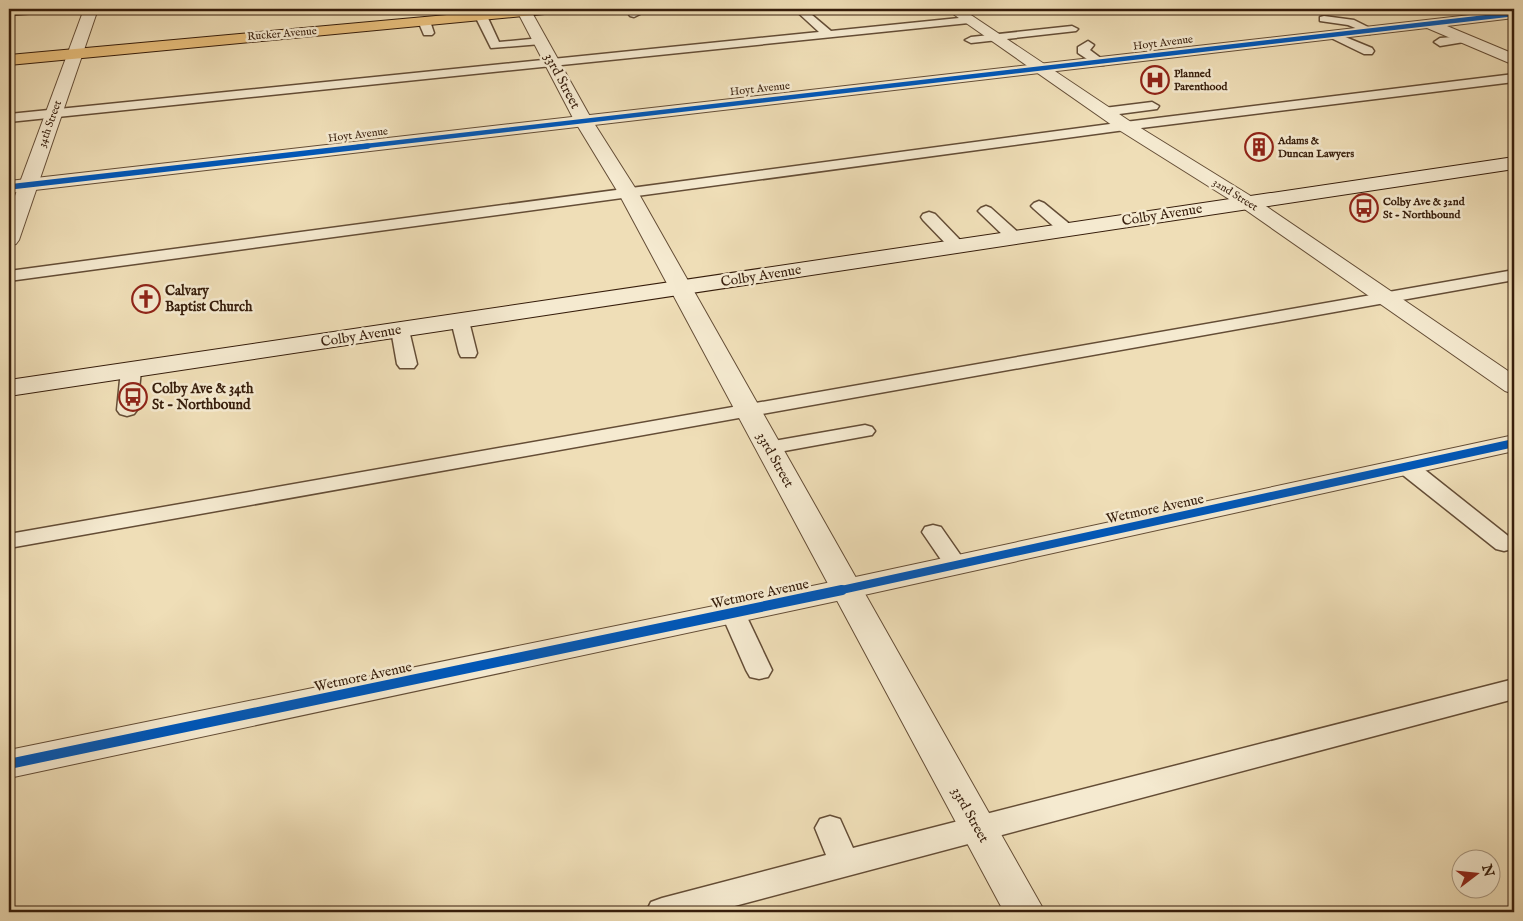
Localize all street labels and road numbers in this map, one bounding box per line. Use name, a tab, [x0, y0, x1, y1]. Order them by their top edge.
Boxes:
street label: Rucker Avenue	[247, 24, 317, 44]
street label: Hoyt Avenue	[1132, 32, 1194, 54]
street label: 33rd Street	[540, 50, 584, 112]
street label: Hoyt Avenue	[729, 79, 791, 99]
street label: 34th Street	[35, 98, 65, 149]
street label: Hoyt Avenue	[327, 124, 389, 146]
street label: 32nd Street	[1210, 176, 1260, 214]
street label: Colby Avenue	[1120, 200, 1204, 230]
street label: Colby Avenue	[719, 261, 803, 291]
street label: Colby Avenue	[319, 321, 403, 351]
street label: 33rd Street	[752, 429, 798, 491]
street label: Wetmore Avenue	[1104, 490, 1206, 528]
street label: Wetmore Avenue	[709, 575, 811, 613]
street label: Wetmore Avenue	[312, 658, 414, 696]
street label: 33rd Street	[947, 784, 993, 846]

